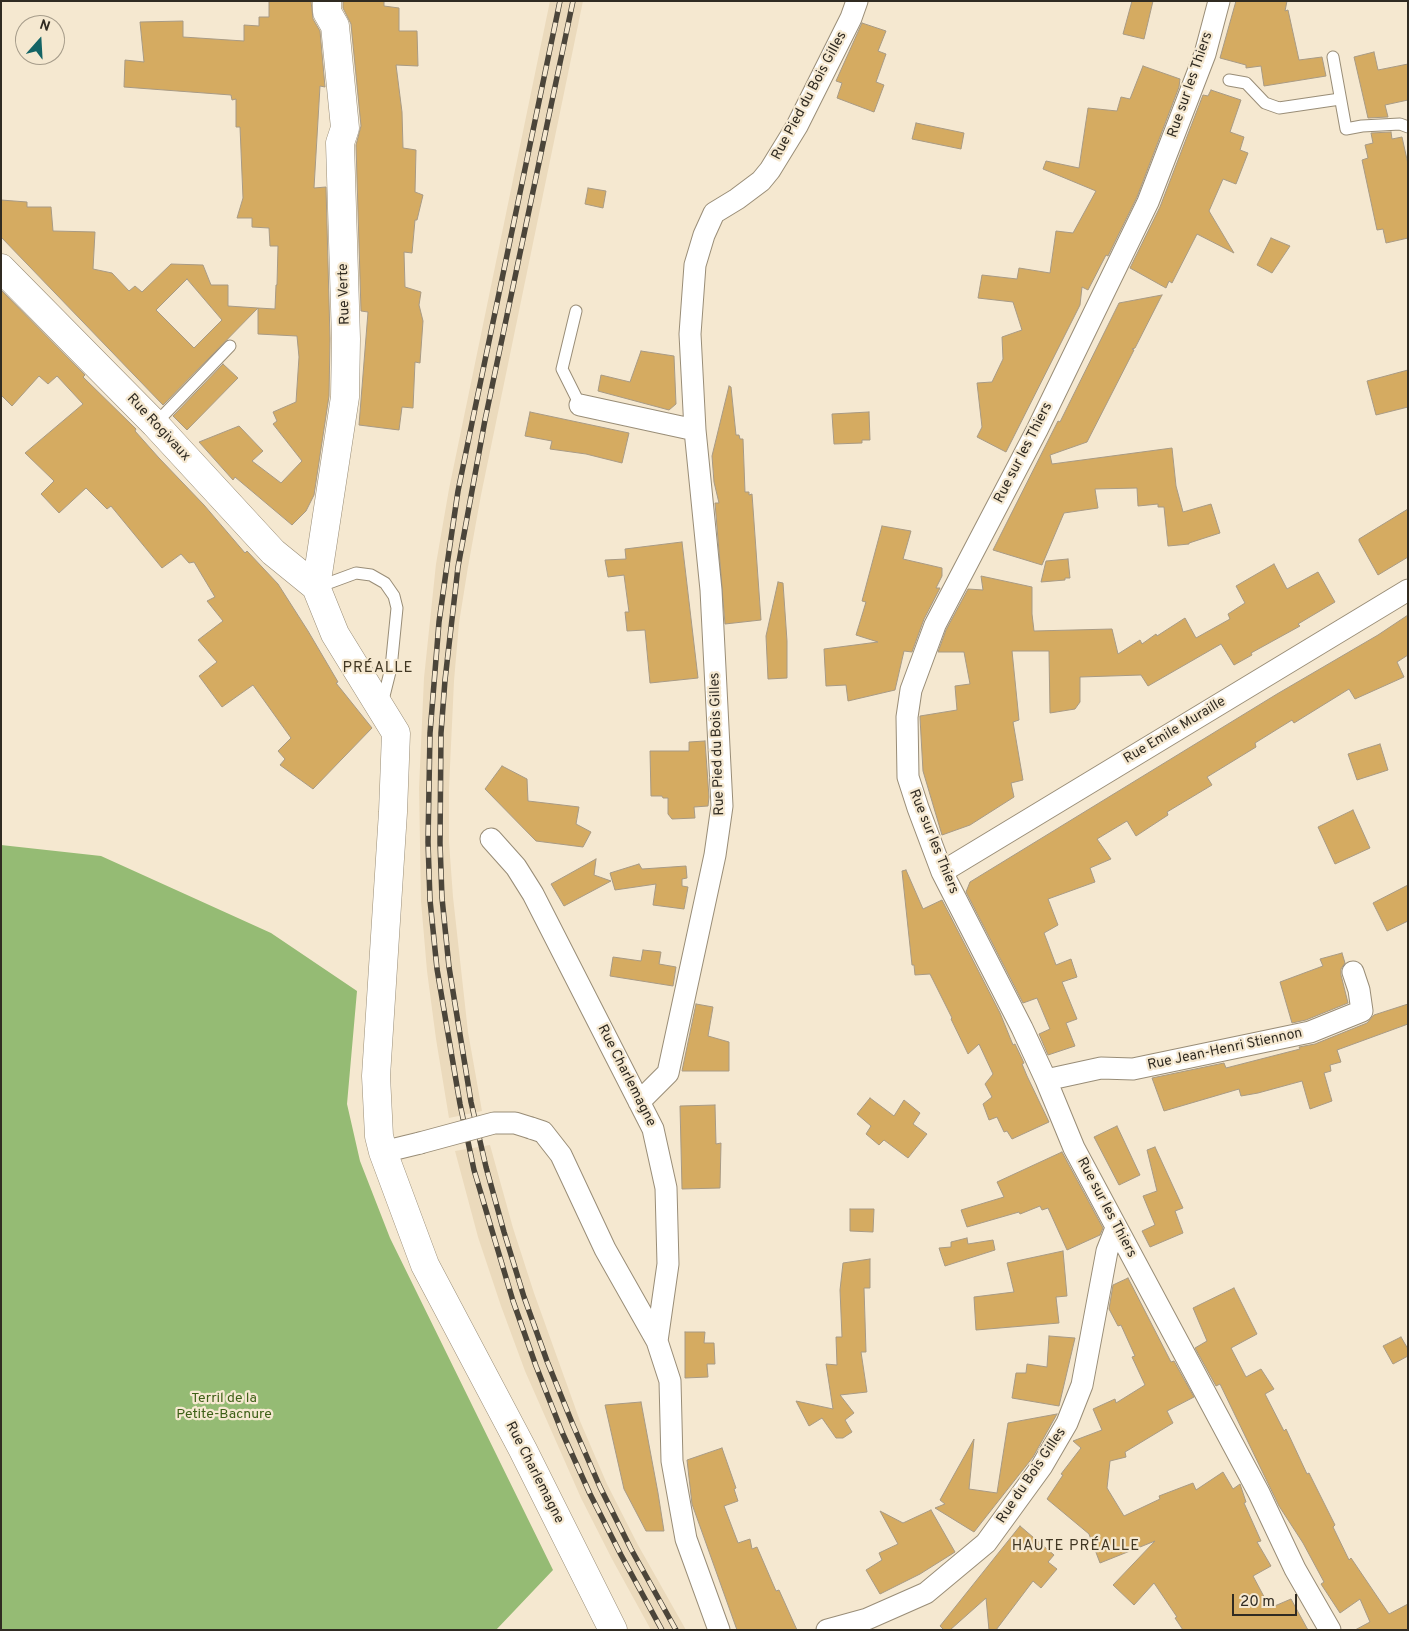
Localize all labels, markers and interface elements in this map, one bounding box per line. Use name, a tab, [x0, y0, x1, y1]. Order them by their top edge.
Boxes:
north arrow	[15, 15, 65, 65]
text: N	[37, 17, 52, 36]
street label: Rue Pied du Bois Gilles	[769, 29, 851, 163]
street label: Rue sur les Thiers	[1165, 30, 1217, 140]
street label: Rue Verte	[336, 263, 354, 325]
street label: Rue Rogivaux	[123, 391, 193, 465]
street label: Rue sur les Thiers	[991, 400, 1057, 506]
district label: PRÉALLE	[342, 660, 414, 678]
street label: Rue Pied du Bois Gilles	[707, 672, 729, 816]
street label: Rue Emile Muraille	[1121, 694, 1229, 768]
street label: Rue sur les Thiers	[904, 787, 962, 897]
street label: Rue Charlemagne	[593, 1022, 659, 1130]
street label: Rue Jean-Henri Stiennon	[1146, 1025, 1304, 1075]
street label: Rue sur les Thiers	[1073, 1155, 1139, 1261]
park label: Terril de la Petite-Bacnure	[176, 1391, 272, 1424]
street label: Rue Charlemagne	[501, 1419, 567, 1527]
street label: Rue du Bois Gilles	[994, 1425, 1070, 1527]
district label: HAUTE PRÉALLE	[1010, 1538, 1142, 1556]
scale bar	[1234, 1584, 1299, 1616]
text: 20 m	[1240, 1593, 1275, 1612]

